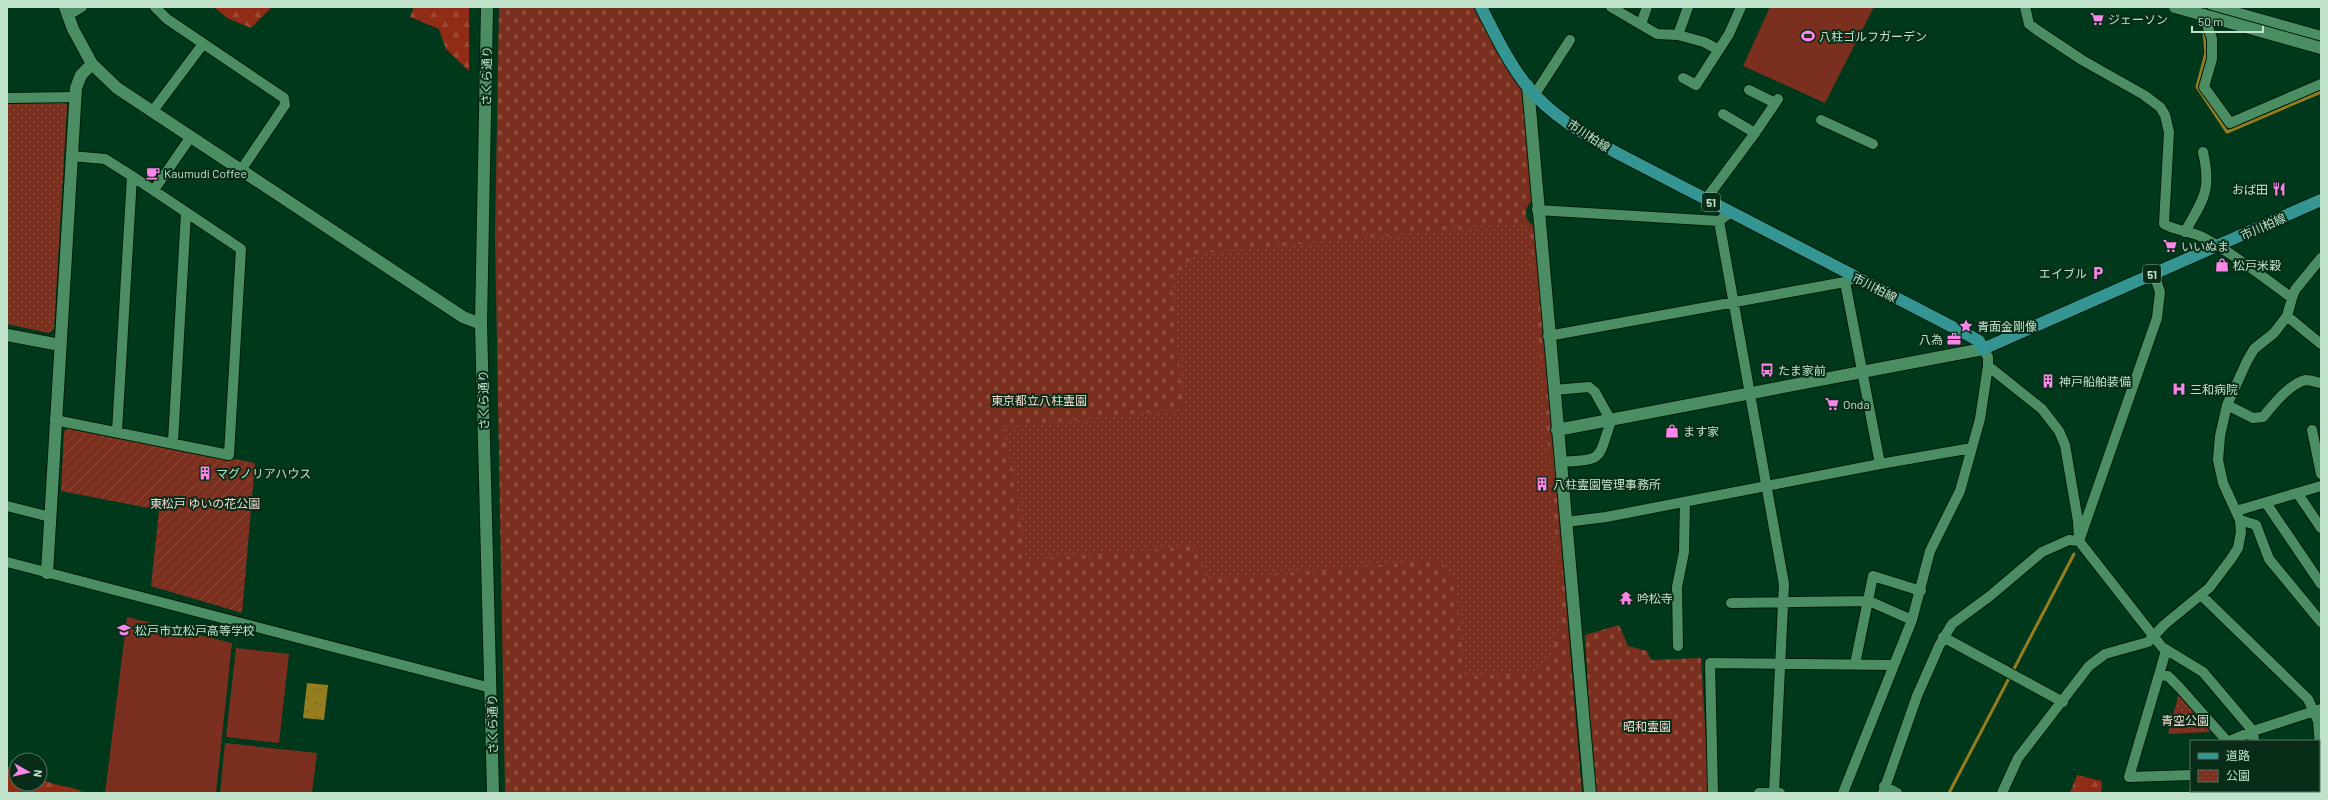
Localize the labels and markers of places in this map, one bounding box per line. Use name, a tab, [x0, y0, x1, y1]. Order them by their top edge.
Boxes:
supermarket icon: ジェーソン	[2089, 11, 2105, 27]
place label: ジェーソン	[2108, 12, 2168, 26]
sports icon: 八柱ゴルフガーデン	[1800, 28, 1816, 44]
place label: 八柱ゴルフガーデン	[1819, 29, 1927, 43]
cafe icon: Kaumudi Coffee	[145, 165, 161, 181]
place label: Kaumudi Coffee	[164, 166, 247, 180]
restaurant icon: おば田	[2271, 181, 2287, 197]
place label: おば田	[2232, 182, 2268, 196]
supermarket icon: いいぬま	[2162, 238, 2178, 254]
place label: いいぬま	[2181, 239, 2229, 253]
shop icon: 松戸米穀	[2214, 257, 2230, 273]
place label: 松戸米穀	[2233, 258, 2281, 272]
parking icon: エイブル	[2090, 265, 2106, 281]
place label: エイブル	[2039, 266, 2087, 280]
place icon: 青面金剛像	[1958, 318, 1974, 334]
place label: 青面金剛像	[1977, 319, 2037, 333]
office icon: 八為	[1946, 331, 1962, 347]
place label: 八為	[1919, 332, 1943, 346]
bus stop icon: たま家前	[1759, 362, 1775, 378]
place label: たま家前	[1778, 363, 1826, 377]
building icon: 神戸船舶装備	[2040, 373, 2056, 389]
place label: 神戸船舶装備	[2059, 374, 2131, 388]
hospital icon: 三和病院	[2171, 381, 2187, 397]
place label: 三和病院	[2190, 382, 2238, 396]
supermarket icon: Onda	[1824, 396, 1840, 412]
place label: Onda	[1843, 397, 1870, 411]
shop icon: ます家	[1664, 423, 1680, 439]
place label: ます家	[1683, 424, 1719, 438]
building icon: マグノリアハウス	[197, 465, 213, 481]
place label: マグノリアハウス	[216, 466, 311, 480]
building icon: 八柱霊園管理事務所	[1534, 476, 1550, 492]
place label: 八柱霊園管理事務所	[1553, 477, 1661, 491]
temple icon: 吟松寺	[1618, 590, 1634, 606]
place label: 吟松寺	[1637, 591, 1673, 605]
school or university icon: 松戸市立松戸高等学校	[116, 622, 132, 638]
place label: 松戸市立松戸高等学校	[135, 623, 255, 637]

